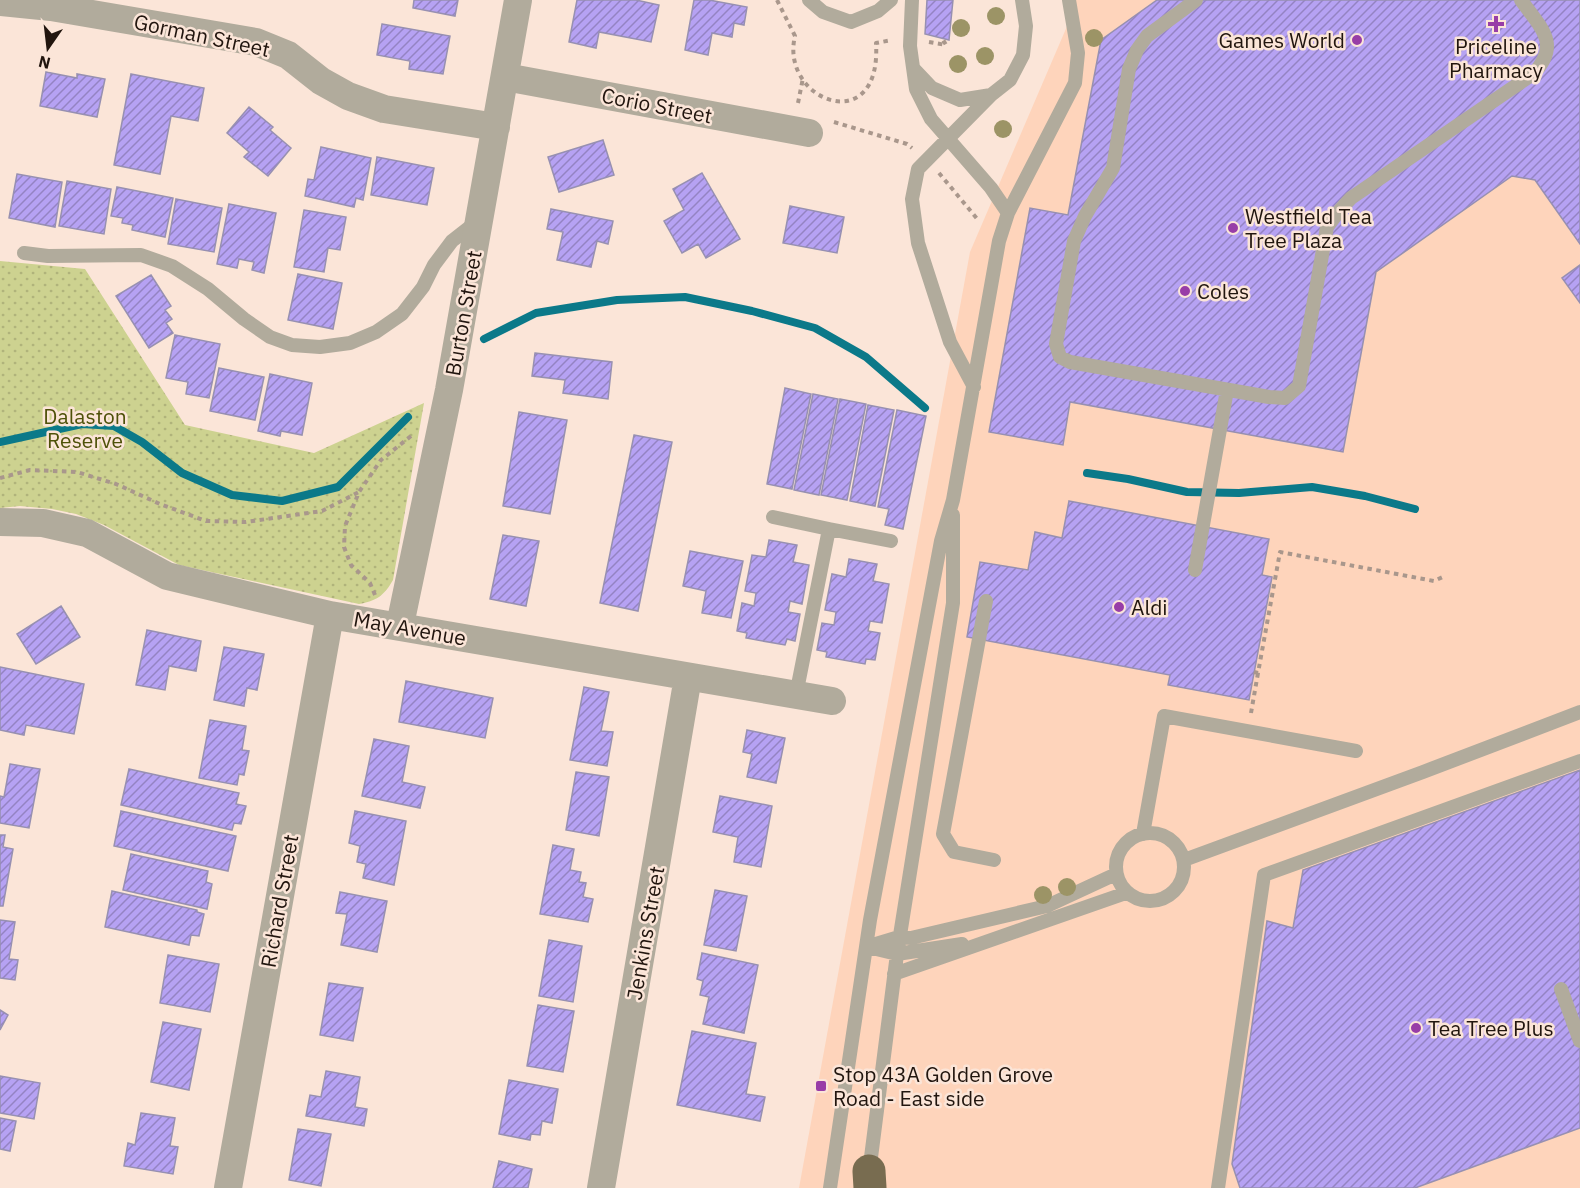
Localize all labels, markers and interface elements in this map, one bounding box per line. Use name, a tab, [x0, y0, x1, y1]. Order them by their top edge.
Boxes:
street label: Gorman Street	[132, 7, 272, 63]
marker: Priceline Pharmacy	[1489, 17, 1503, 31]
north arrow	[18, 18, 78, 78]
place label: Games World	[1218, 26, 1345, 54]
place label: Priceline Pharmacy	[1449, 32, 1544, 84]
marker: Games World	[1350, 33, 1364, 47]
text: N	[36, 51, 52, 74]
street label: Corio Street	[599, 81, 715, 129]
place label: Westfield Tea Tree Plaza	[1245, 202, 1372, 254]
marker: Westfield Tea Tree Plaza	[1226, 221, 1240, 235]
street label: Burton Street	[438, 248, 488, 378]
place label: Coles	[1197, 277, 1249, 305]
marker: Coles	[1178, 284, 1192, 298]
park label: Dalaston Reserve	[43, 402, 127, 454]
place label: Aldi	[1131, 593, 1168, 621]
marker: Aldi	[1112, 600, 1126, 614]
street label: May Avenue	[352, 604, 468, 652]
street label: Richard Street	[254, 832, 304, 970]
street label: Jenkins Street	[619, 864, 671, 1002]
place label: Tea Tree Plus	[1428, 1014, 1554, 1042]
marker: Tea Tree Plus	[1409, 1021, 1423, 1035]
place label: Stop 43A Golden Grove Road - East side	[833, 1060, 1053, 1112]
marker: Stop 43A Golden Grove Road - East side	[814, 1079, 828, 1093]

